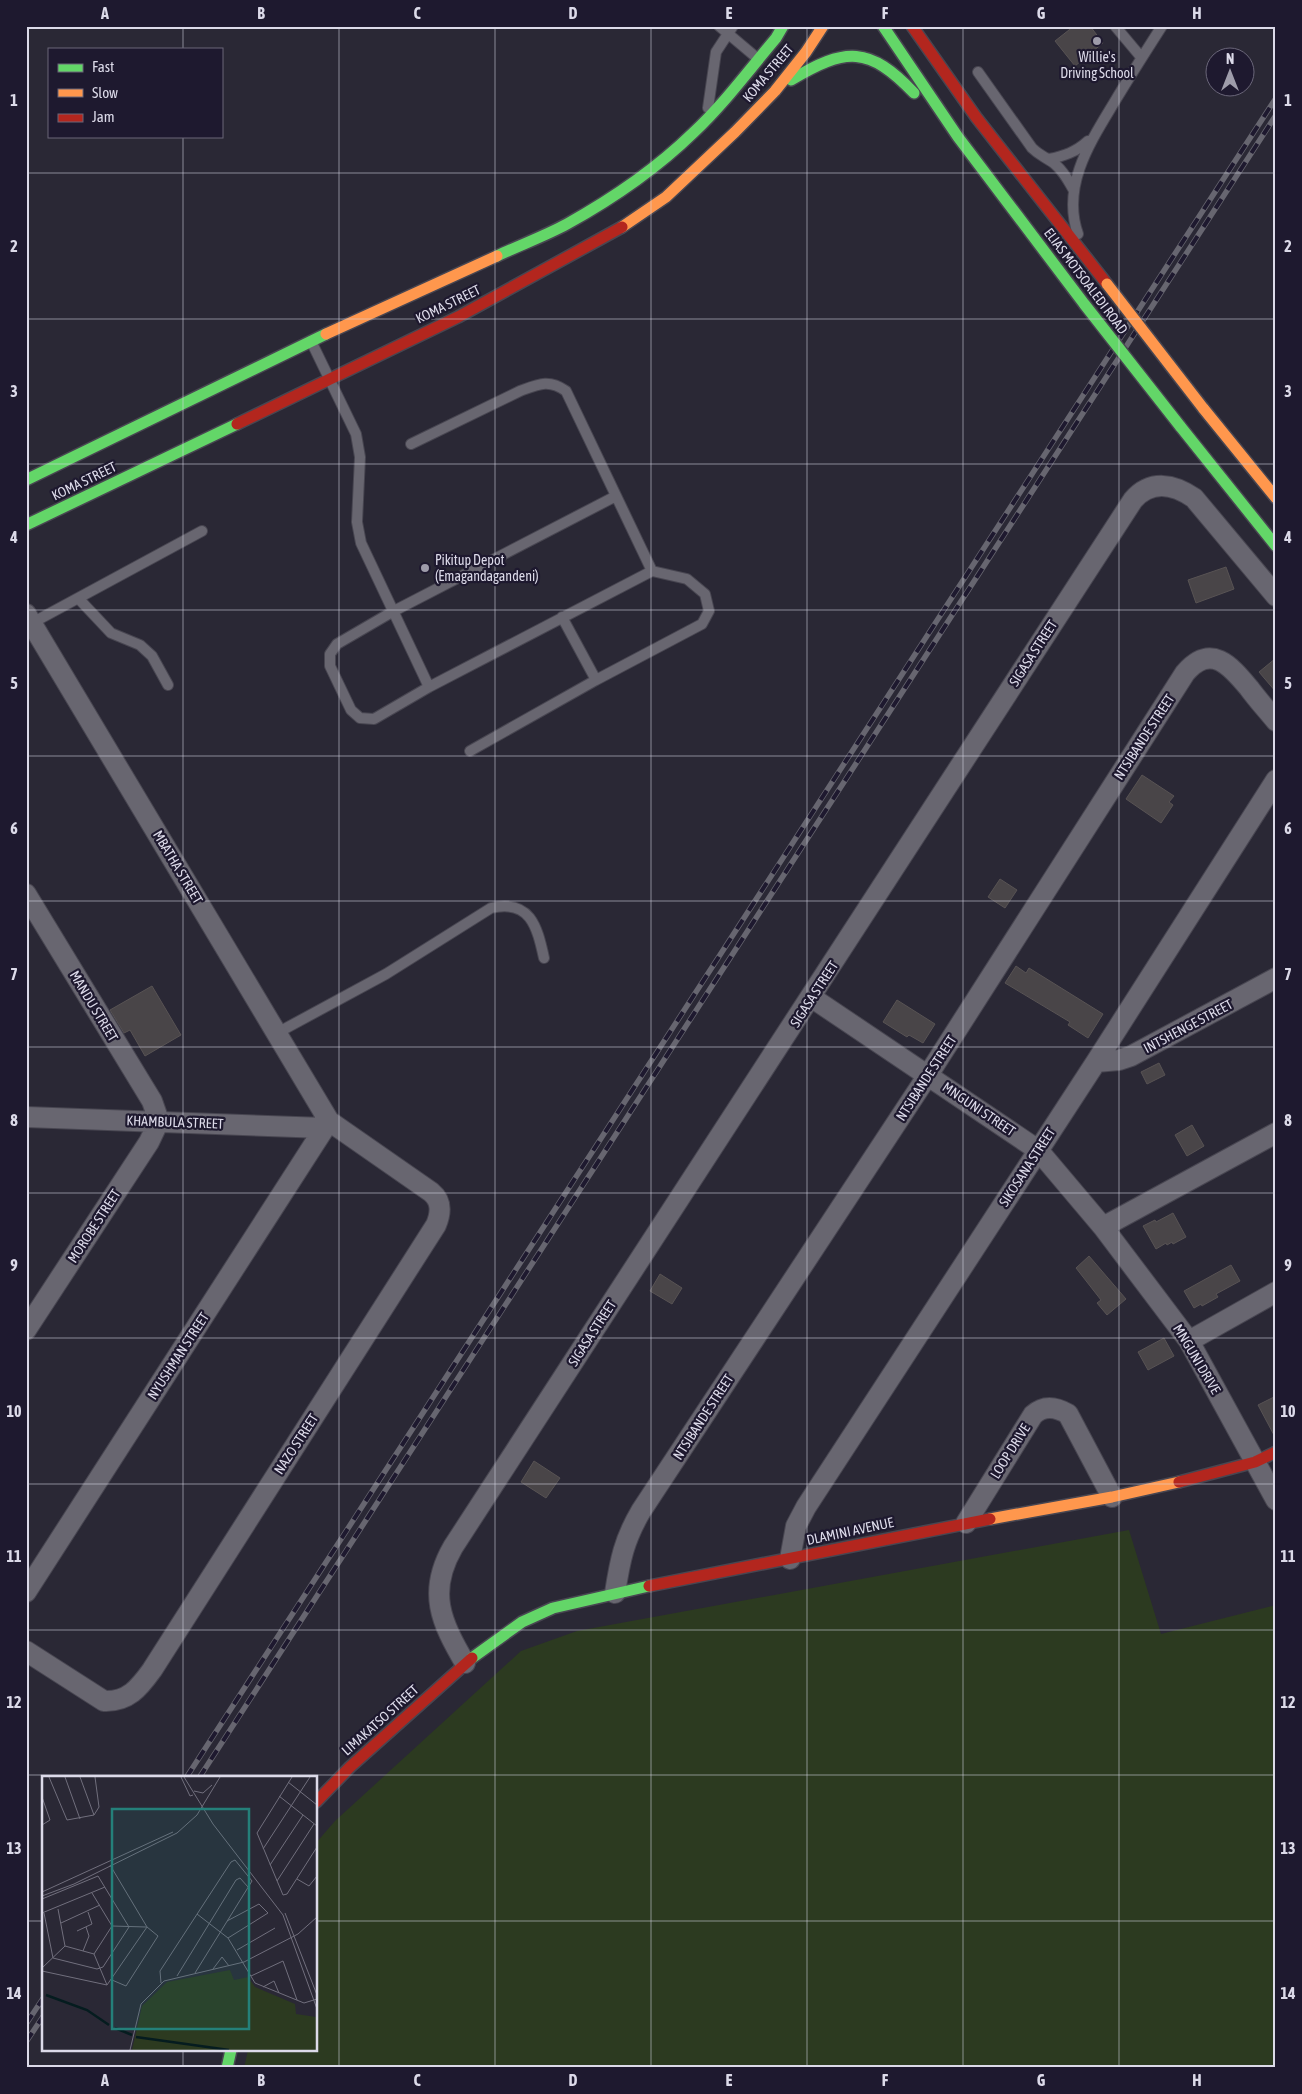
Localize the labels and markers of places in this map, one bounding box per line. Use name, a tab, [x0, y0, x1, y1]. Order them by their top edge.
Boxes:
marker: Willie's Driving School	[1091, 35, 1103, 47]
place label: Willie's Driving School	[1060, 49, 1134, 81]
place label: Pikitup Depot (Emagandagandeni)	[435, 552, 539, 584]
marker: Pikitup Depot (Emagandagandeni)	[419, 562, 431, 574]

